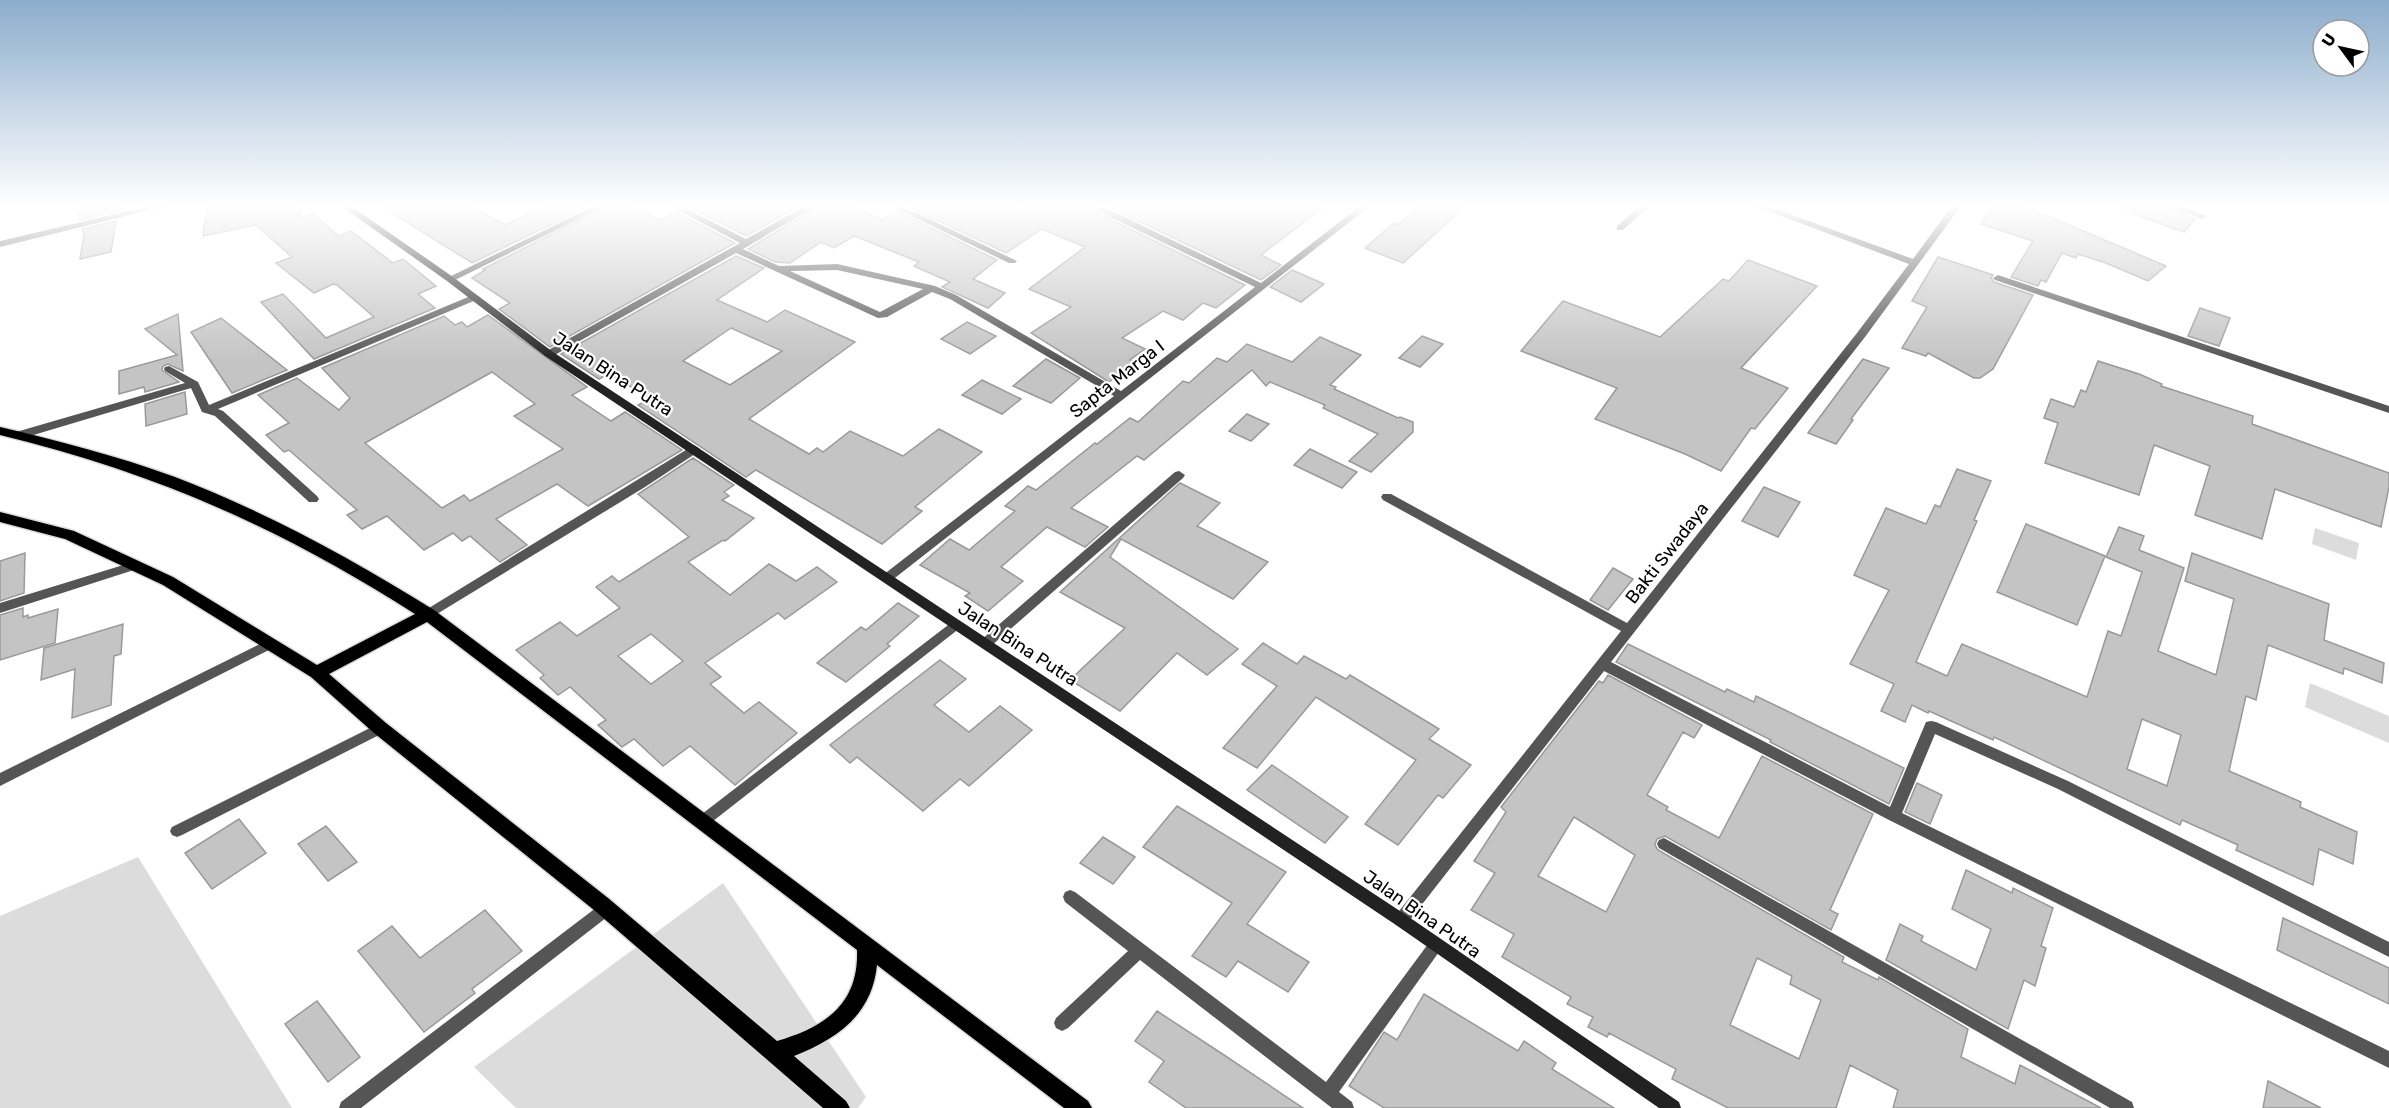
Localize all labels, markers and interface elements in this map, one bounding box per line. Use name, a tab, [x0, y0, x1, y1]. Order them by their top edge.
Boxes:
north arrow	[2311, 18, 2371, 78]
text: U	[2318, 30, 2340, 50]
street label: Jalan Bina Putra	[549, 327, 677, 421]
street label: Sapta Marga I	[1065, 335, 1169, 423]
street label: Bakti Swadaya	[1621, 498, 1713, 608]
street label: Jalan Bina Putra	[954, 597, 1082, 691]
street label: Jalan Bina Putra	[1359, 865, 1485, 963]

